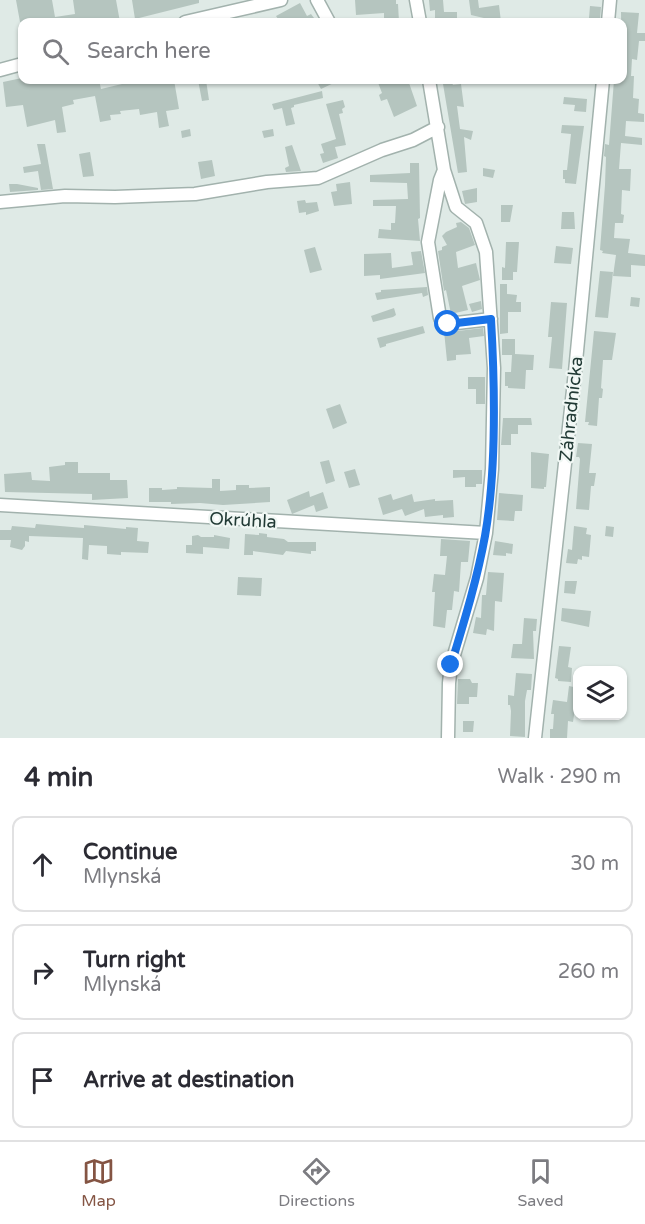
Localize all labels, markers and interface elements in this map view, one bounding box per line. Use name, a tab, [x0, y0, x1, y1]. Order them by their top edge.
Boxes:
search box	[18, 18, 627, 84]
icon: search	[39, 35, 72, 68]
text: Search here	[87, 38, 211, 64]
route start	[434, 310, 460, 336]
street label: Záhradnícka	[555, 355, 587, 463]
street label: Okrúhla	[209, 507, 277, 533]
route end	[437, 651, 463, 677]
map controls	[573, 666, 627, 720]
button: layers	[573, 666, 627, 720]
text: 4 min	[24, 762, 93, 793]
text: Walk · 290 m	[498, 765, 621, 789]
text: Continue	[83, 839, 178, 865]
icon: ahead	[26, 848, 59, 881]
text: 30 m	[570, 852, 619, 876]
text: Mlynská	[83, 865, 162, 889]
text: Turn right	[83, 947, 185, 973]
icon: right	[26, 956, 59, 989]
text: 260 m	[558, 960, 619, 984]
text: Mlynská	[83, 973, 162, 997]
icon: arrive	[26, 1064, 59, 1097]
text: Arrive at destination	[83, 1067, 294, 1093]
tab: Map	[81, 1155, 116, 1211]
tab: Directions	[278, 1155, 355, 1211]
tab: Saved	[517, 1155, 564, 1211]

